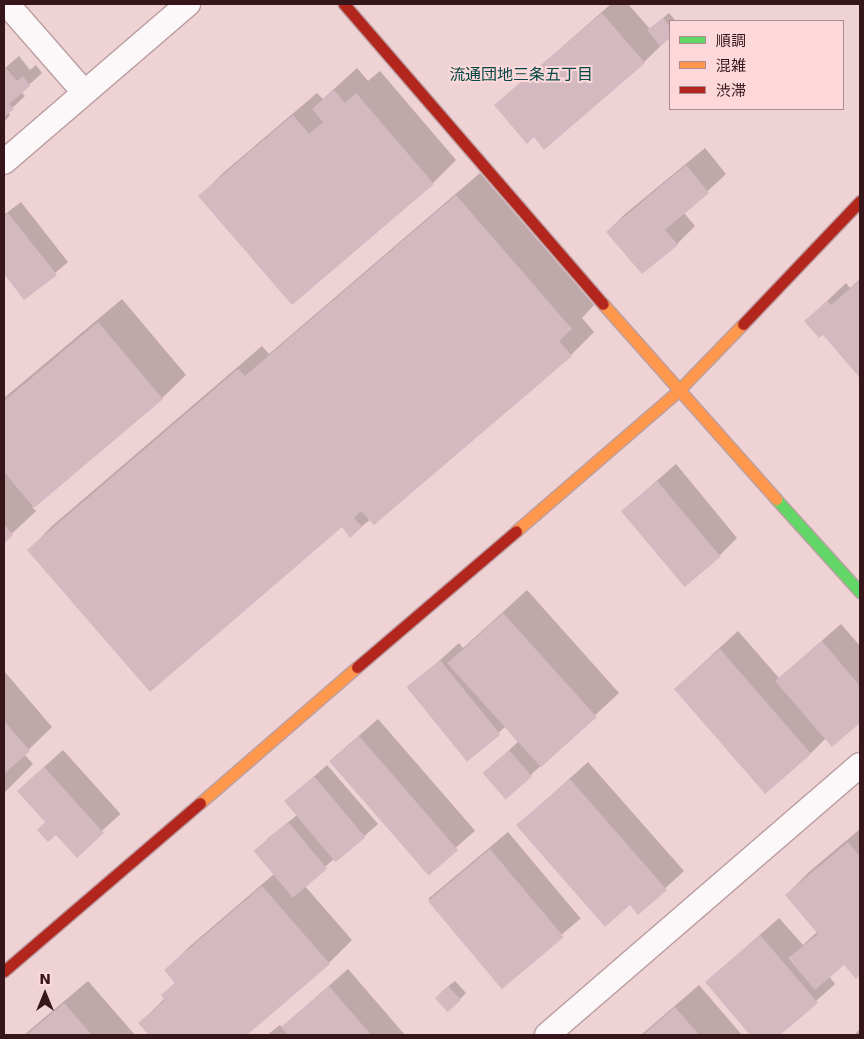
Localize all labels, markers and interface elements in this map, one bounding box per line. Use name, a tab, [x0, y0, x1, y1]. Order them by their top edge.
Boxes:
legend	[669, 20, 844, 110]
text: 順調	[716, 32, 746, 50]
text: 混雑	[716, 57, 746, 75]
district label: 流通団地三条五丁目	[449, 65, 593, 85]
text: 渋滞	[716, 82, 746, 100]
north arrow	[20, 969, 70, 1019]
text: N	[39, 971, 51, 987]

